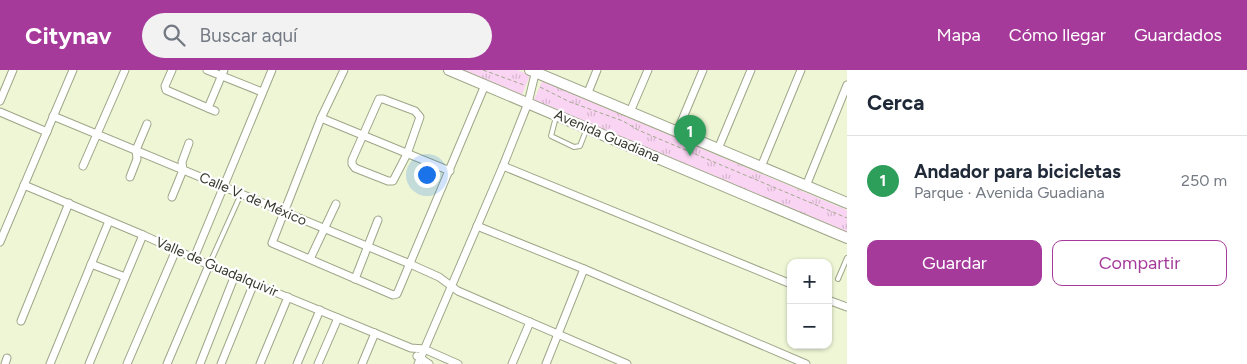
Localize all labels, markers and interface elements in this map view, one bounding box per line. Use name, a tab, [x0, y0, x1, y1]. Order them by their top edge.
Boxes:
search box	[142, 13, 492, 58]
text: Citynav	[25, 21, 112, 50]
icon: search	[160, 21, 188, 49]
text: Buscar aquí	[200, 24, 297, 47]
text: Mapa	[936, 24, 981, 46]
text: Cómo llegar	[1009, 24, 1106, 46]
text: Guardados	[1134, 24, 1222, 46]
text: Cerca	[867, 90, 924, 115]
street label: Avenida Guadiana	[552, 106, 662, 166]
pin: 1	[674, 115, 706, 156]
text: Andador para bicicletas	[914, 160, 1121, 183]
your location	[414, 162, 440, 188]
street label: Calle V. de México	[197, 169, 309, 229]
text: 1	[880, 171, 886, 190]
text: 250 m	[1181, 171, 1227, 190]
text: Parque · Avenida Guadiana	[914, 183, 1105, 202]
street label: Valle de Guadalquivir	[153, 234, 281, 301]
button: Guardar	[867, 240, 1042, 286]
button: Compartir	[1052, 240, 1227, 286]
map controls	[787, 259, 832, 349]
button: +	[787, 259, 832, 304]
button: −	[787, 304, 832, 349]

